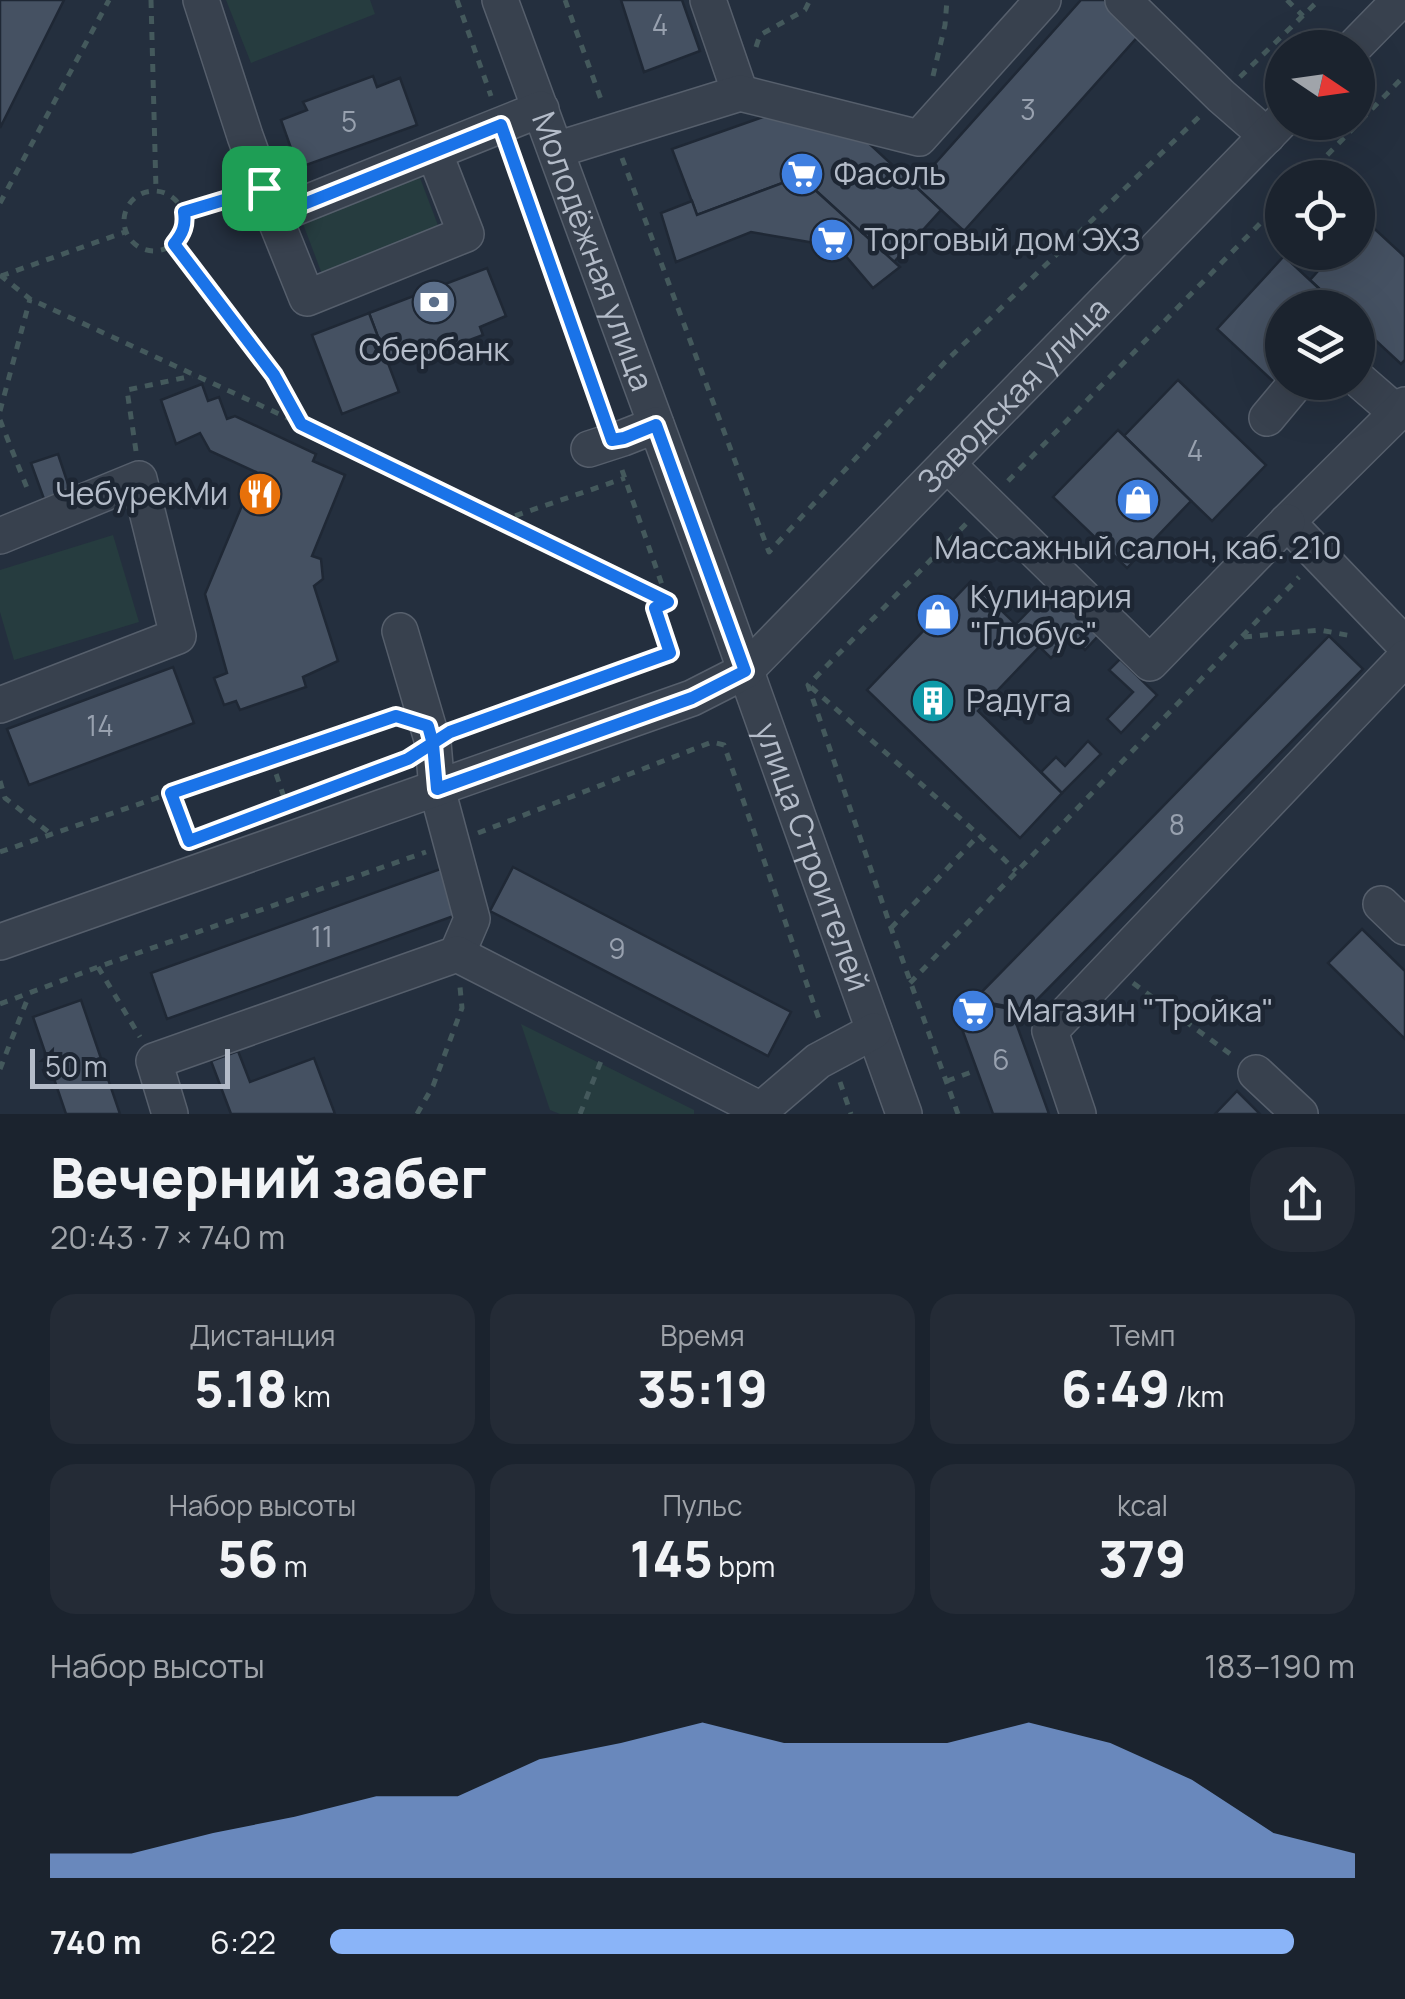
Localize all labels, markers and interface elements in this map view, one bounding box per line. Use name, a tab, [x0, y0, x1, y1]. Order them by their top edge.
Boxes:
house number: 4	[652, 5, 668, 43]
north arrow	[1265, 30, 1375, 140]
map controls	[1265, 30, 1375, 400]
house number: 3	[1020, 90, 1036, 128]
house number: 5	[341, 102, 357, 140]
street label: Молодёжная улица	[522, 106, 665, 397]
pin	[222, 146, 307, 231]
supermarket icon: Фасоль	[779, 151, 825, 197]
place label: Фасоль	[834, 151, 946, 195]
button: locate	[1265, 160, 1375, 270]
icon: arrive	[237, 161, 292, 216]
supermarket icon: Торговый дом ЭХЗ	[809, 217, 855, 263]
place label: Торговый дом ЭХЗ	[864, 217, 1140, 261]
bank icon: Сбербанк	[411, 279, 457, 325]
street label: Заводская улица	[907, 287, 1119, 502]
button: layers	[1265, 290, 1375, 400]
place label: Сбербанк	[359, 327, 510, 371]
house number: 4	[1187, 431, 1203, 469]
place label: ЧебурекМи	[55, 471, 228, 515]
restaurant icon: ЧебурекМи	[237, 471, 283, 517]
shop icon: Массажный салон, каб. 210	[1115, 477, 1161, 523]
place label: Массажный салон, каб. 210	[934, 525, 1342, 569]
place label: Кулинария "Глобус"	[970, 574, 1132, 655]
shop icon: Кулинария "Глобус"	[915, 592, 961, 638]
building icon: Радуга	[910, 678, 956, 724]
place label: Радуга	[966, 678, 1071, 722]
house number: 14	[86, 706, 114, 744]
street label: улица Строителей	[745, 716, 881, 997]
house number: 8	[1169, 805, 1185, 843]
house number: 11	[311, 917, 333, 955]
house number: 9	[608, 929, 626, 967]
supermarket icon: Магазин "Тройка"	[950, 988, 996, 1034]
place label: Магазин "Тройка"	[1006, 988, 1274, 1032]
house number: 6	[992, 1040, 1010, 1078]
scale bar	[30, 1044, 230, 1088]
text: 50 m	[45, 1047, 108, 1085]
text: Вечерний забег	[50, 1139, 487, 1215]
button: share	[1250, 1147, 1355, 1252]
text: 20:43 · 7 × 740 m	[50, 1215, 285, 1259]
text: Дистанция	[189, 1316, 336, 1354]
text: Время	[660, 1316, 745, 1354]
text: Темп	[1110, 1316, 1175, 1354]
text: 5.18	[194, 1354, 288, 1422]
text: 35:19	[637, 1354, 768, 1422]
text: 6:49	[1061, 1354, 1170, 1422]
text: km	[288, 1377, 331, 1415]
text: /km	[1170, 1377, 1224, 1415]
text: Набор высоты	[169, 1486, 356, 1524]
text: Пульс	[662, 1486, 743, 1524]
text: kcal	[1117, 1486, 1168, 1524]
text: 56	[218, 1524, 278, 1592]
text: 145	[630, 1524, 713, 1592]
text: 379	[1099, 1524, 1186, 1592]
text: m	[278, 1547, 307, 1585]
text: bpm	[713, 1547, 775, 1585]
text: Набор высоты	[50, 1644, 265, 1688]
text: 183–190 m	[1204, 1644, 1355, 1688]
text: 740 m	[50, 1920, 142, 1964]
text: 6:22	[210, 1920, 276, 1964]

